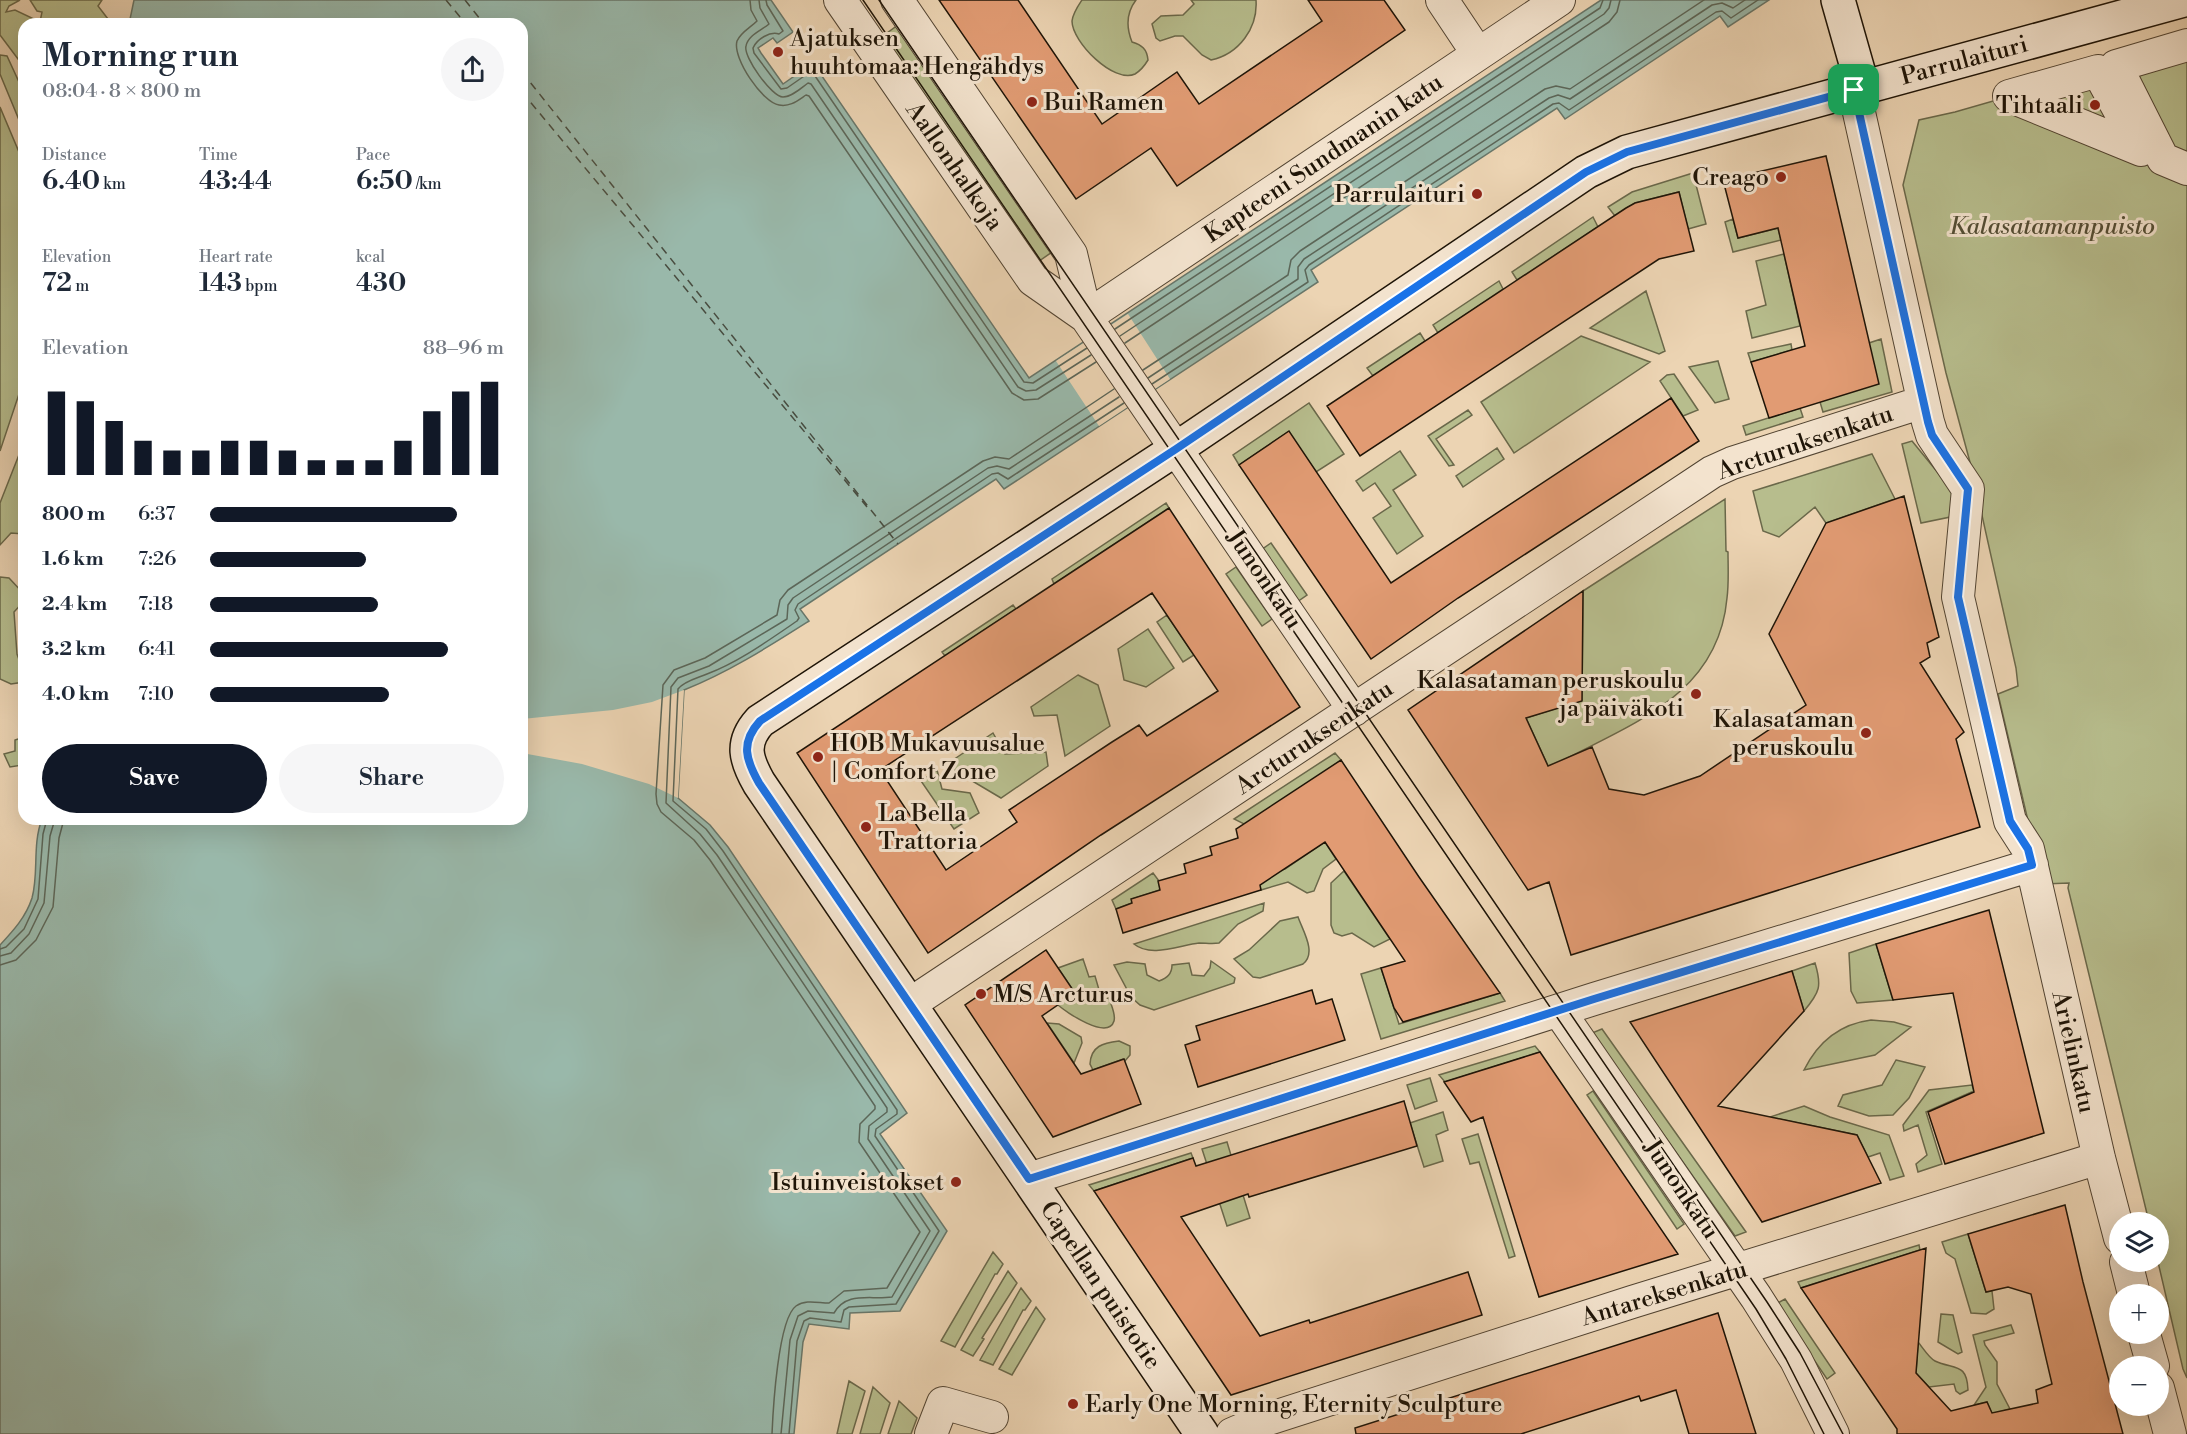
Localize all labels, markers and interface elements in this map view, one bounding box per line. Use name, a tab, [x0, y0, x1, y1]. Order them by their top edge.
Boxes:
place label: Ajatuksen huuhtomaa: Hengähdys	[789, 24, 1044, 82]
street label: Parrulaituri	[1897, 30, 2031, 92]
text: Morning run	[42, 36, 239, 77]
button: share	[441, 38, 504, 101]
marker: Ajatuksen huuhtomaa: Hengähdys	[771, 45, 785, 59]
pin	[1828, 64, 1879, 115]
street label: Kapteeni Sundmanin katu	[1198, 67, 1449, 250]
icon: arrive	[1837, 73, 1870, 106]
text: 08:04 · 8 × 800 m	[42, 79, 201, 104]
place label: Bui Ramen	[1043, 88, 1164, 118]
place label: Tihtaali	[1996, 91, 2083, 121]
marker: Bui Ramen	[1025, 95, 1039, 109]
street label: Aallonhalkoja	[898, 96, 1010, 237]
marker: Tihtaali	[2088, 98, 2102, 112]
text: Distance	[42, 145, 107, 165]
text: Time	[199, 145, 238, 165]
text: Pace	[356, 145, 390, 165]
place label: Creago	[1692, 163, 1769, 193]
text: 6.40	[42, 165, 100, 197]
text: 43:44	[199, 165, 272, 197]
text: 6:50	[356, 165, 413, 197]
marker: Creago	[1774, 170, 1788, 184]
text: km	[100, 174, 126, 194]
text: /km	[413, 174, 441, 194]
place label: Parrulaituri	[1334, 180, 1465, 210]
marker: Parrulaituri	[1470, 187, 1484, 201]
park label: Kalasatamanpuisto	[1949, 212, 2155, 242]
text: Elevation	[42, 247, 111, 267]
text: Heart rate	[199, 247, 273, 267]
text: kcal	[356, 247, 385, 267]
text: 72	[42, 267, 72, 299]
text: 143	[199, 267, 242, 299]
text: 430	[356, 267, 406, 299]
text: m	[72, 276, 89, 296]
text: bpm	[242, 276, 278, 296]
text: Elevation	[42, 336, 129, 361]
text: 88–96 m	[423, 336, 504, 361]
street label: Arcturuksenkatu	[1713, 399, 1897, 487]
text: 800 m	[42, 502, 105, 527]
text: 6:37	[138, 502, 175, 527]
street label: Junonkatu	[1219, 523, 1309, 635]
text: 1.6 km	[42, 547, 104, 572]
text: 7:26	[138, 547, 176, 572]
text: 2.4 km	[42, 592, 107, 617]
text: 7:18	[138, 592, 173, 617]
text: 3.2 km	[42, 637, 106, 662]
text: 6:41	[138, 637, 175, 662]
place label: Kalasataman peruskoulu ja päiväkoti	[1417, 666, 1684, 724]
street label: Arcturuksenkatu	[1229, 674, 1399, 802]
text: 4.0 km	[42, 682, 109, 707]
text: 7:10	[138, 682, 174, 707]
marker: Kalasataman peruskoulu ja päiväkoti	[1689, 687, 1703, 701]
place label: Kalasataman peruskoulu	[1713, 705, 1854, 763]
marker: Kalasataman peruskoulu	[1859, 726, 1873, 740]
place label: HOB Mukavuusalue | Comfort Zone	[830, 729, 1045, 787]
button: Save	[42, 744, 267, 813]
button: Share	[279, 744, 504, 813]
marker: HOB Mukavuusalue | Comfort Zone	[811, 750, 825, 764]
place label: La Bella Trattoria	[878, 799, 978, 857]
marker: La Bella Trattoria	[859, 820, 873, 834]
place label: M/S Arcturus	[993, 980, 1134, 1010]
marker: M/S Arcturus	[974, 987, 988, 1001]
street label: Arielinkatu	[2044, 987, 2102, 1116]
street label: Junonkatu	[1636, 1133, 1726, 1245]
place label: Istuinveistokset	[771, 1168, 944, 1198]
marker: Istuinveistokset	[949, 1175, 963, 1189]
street label: Capellan puistotie	[1033, 1196, 1168, 1375]
map controls	[2109, 1212, 2169, 1416]
button: layers	[2109, 1212, 2169, 1272]
street label: Antareksenkatu	[1577, 1254, 1751, 1334]
button: +	[2109, 1284, 2169, 1344]
button: −	[2109, 1356, 2169, 1416]
place label: Early One Morning, Eternity Sculpture	[1085, 1390, 1502, 1420]
marker: Early One Morning, Eternity Sculpture	[1066, 1397, 1080, 1411]

